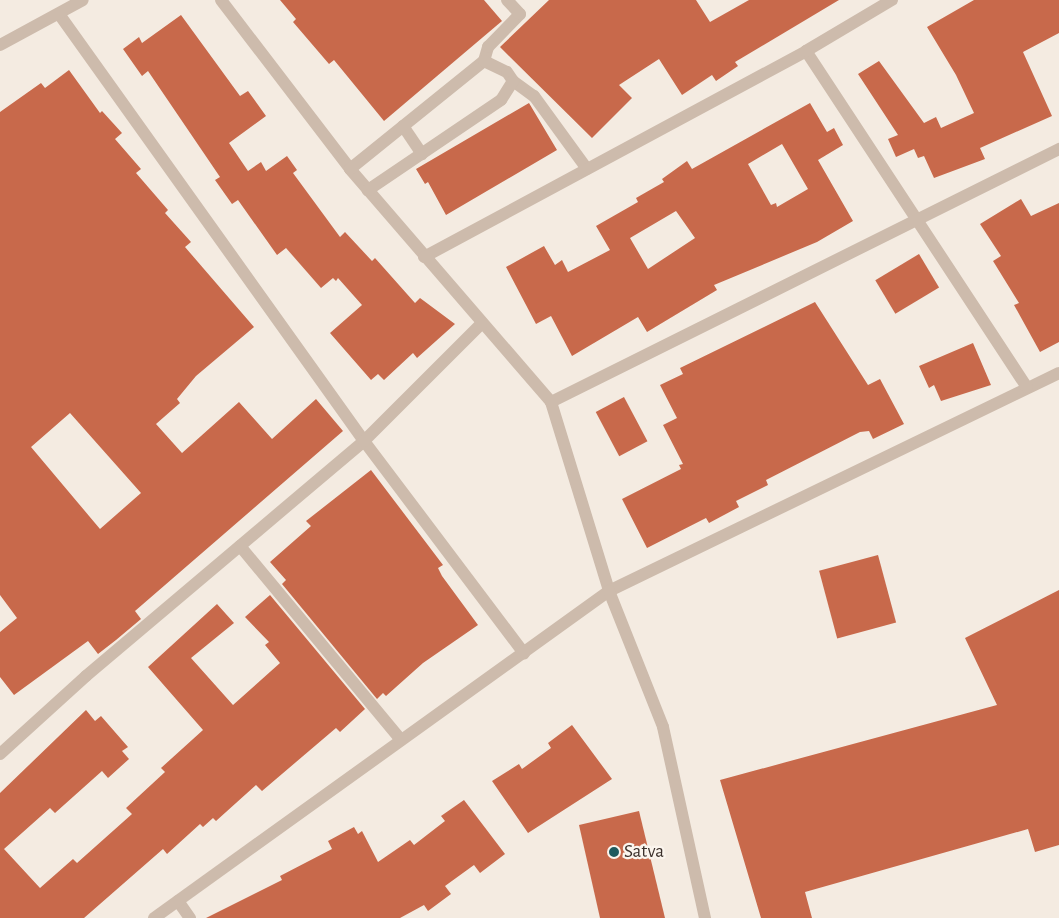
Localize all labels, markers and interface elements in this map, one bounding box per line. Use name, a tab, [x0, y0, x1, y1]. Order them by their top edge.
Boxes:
place label: Satva	[624, 841, 664, 863]
marker: Satva	[608, 846, 620, 858]

